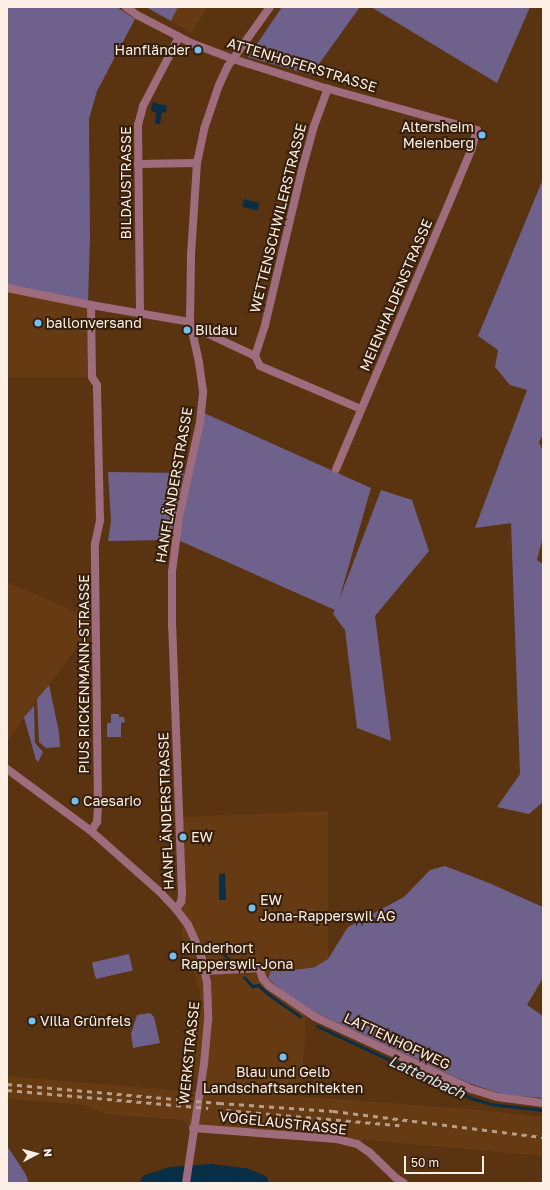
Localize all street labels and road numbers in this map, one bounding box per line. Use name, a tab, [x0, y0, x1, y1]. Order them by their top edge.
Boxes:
street label: ATTENHOFERSTRASSE	[225, 34, 379, 96]
street label: WETTENSCHWILERSTRASSE	[246, 121, 310, 315]
street label: BILDAUSTRASSE	[118, 126, 134, 240]
street label: MEIENHALDENSTRASSE	[356, 216, 436, 374]
street label: HANFLÄNDERSTRASSE	[152, 406, 196, 564]
street label: PIUS RICKENMANN-STRASSE	[76, 574, 92, 774]
street label: HANFLÄNDERSTRASSE	[155, 732, 177, 890]
street label: WERKSTRASSE	[175, 1001, 203, 1105]
street label: LATTENHOFWEG	[341, 1009, 453, 1073]
street label: VOGELAUSTRASSE	[218, 1108, 348, 1138]

